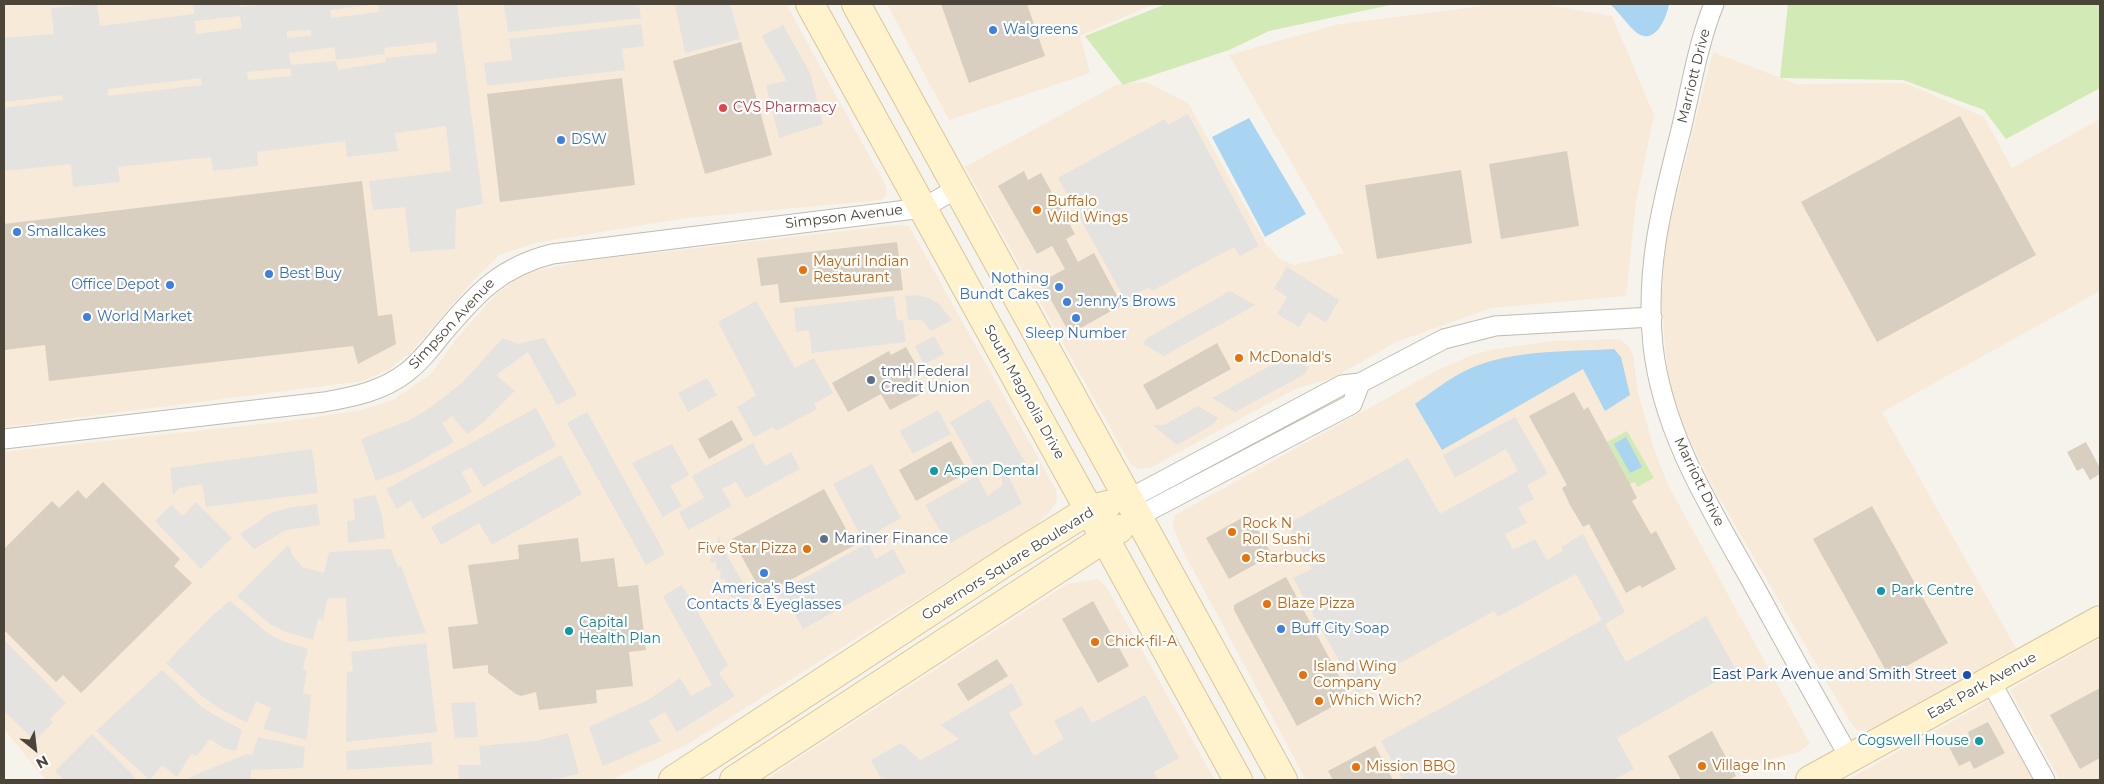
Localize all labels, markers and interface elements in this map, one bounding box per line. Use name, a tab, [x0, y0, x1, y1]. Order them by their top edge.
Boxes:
place label: Walgreens	[1003, 22, 1078, 38]
marker: Walgreens	[987, 24, 999, 36]
street label: Marriott Drive	[1674, 27, 1714, 125]
place label: CVS Pharmacy	[733, 100, 836, 116]
marker: CVS Pharmacy	[717, 102, 729, 114]
place label: DSW	[571, 132, 607, 148]
marker: DSW	[555, 134, 567, 146]
place label: Buffalo Wild Wings	[1047, 194, 1128, 226]
street label: Simpson Avenue	[784, 201, 904, 233]
marker: Buffalo Wild Wings	[1031, 204, 1043, 216]
place label: Smallcakes	[27, 224, 106, 240]
marker: Smallcakes	[11, 226, 23, 238]
place label: Mayuri Indian Restaurant	[813, 254, 909, 286]
marker: Mayuri Indian Restaurant	[797, 264, 809, 276]
place label: Best Buy	[279, 266, 342, 282]
marker: Best Buy	[263, 268, 275, 280]
place label: Nothing Bundt Cakes	[959, 271, 1049, 304]
street label: Simpson Avenue	[406, 275, 498, 373]
place label: Office Depot	[71, 277, 160, 293]
marker: Office Depot	[164, 279, 176, 291]
marker: Nothing Bundt Cakes	[1053, 281, 1065, 293]
place label: Jenny's Brows	[1077, 294, 1176, 310]
marker: Jenny's Brows	[1061, 296, 1073, 308]
place label: World Market	[97, 309, 192, 325]
marker: World Market	[81, 311, 93, 323]
marker: Sleep Number	[1070, 312, 1082, 324]
street label: South Magnolia Drive	[980, 322, 1068, 462]
place label: Sleep Number	[1025, 326, 1127, 342]
place label: McDonald's	[1249, 350, 1331, 366]
marker: McDonald's	[1233, 352, 1245, 364]
place label: tmH Federal Credit Union	[881, 364, 970, 397]
marker: tmH Federal Credit Union	[865, 374, 877, 386]
street label: Marriott Drive	[1670, 435, 1728, 529]
place label: Aspen Dental	[944, 463, 1039, 479]
marker: Aspen Dental	[928, 465, 940, 477]
street label: Governors Square Boulevard	[919, 504, 1097, 624]
place label: Rock N Roll Sushi	[1242, 516, 1310, 548]
marker: Rock N Roll Sushi	[1226, 526, 1238, 538]
place label: Mariner Finance	[834, 531, 948, 547]
marker: Mariner Finance	[818, 533, 830, 545]
place label: Five Star Pizza	[697, 541, 797, 557]
marker: Five Star Pizza	[801, 543, 813, 555]
place label: Starbucks	[1256, 550, 1325, 566]
marker: Starbucks	[1240, 552, 1252, 564]
marker: America's Best Contacts & Eyeglasses	[758, 567, 770, 579]
place label: America's Best Contacts & Eyeglasses	[687, 581, 841, 614]
place label: Park Centre	[1891, 583, 1974, 599]
marker: Park Centre	[1875, 585, 1887, 597]
place label: Blaze Pizza	[1277, 596, 1355, 612]
marker: Blaze Pizza	[1261, 598, 1273, 610]
place label: Capital Health Plan	[579, 615, 661, 648]
place label: Buff City Soap	[1291, 621, 1389, 637]
marker: Buff City Soap	[1275, 623, 1287, 635]
marker: Capital Health Plan	[563, 625, 575, 637]
place label: Chick-fil-A	[1105, 634, 1177, 650]
marker: Chick-fil-A	[1089, 636, 1101, 648]
street label: East Park Avenue	[1924, 649, 2040, 723]
place label: Island Wing Company	[1313, 659, 1397, 692]
place label: East Park Avenue and Smith Street	[1712, 667, 1957, 683]
marker: Island Wing Company	[1297, 669, 1309, 681]
marker: East Park Avenue and Smith Street	[1961, 669, 1973, 681]
place label: Which Wich?	[1329, 693, 1422, 709]
marker: Which Wich?	[1313, 695, 1325, 707]
north arrow	[10, 724, 60, 774]
place label: Cogswell House	[1858, 733, 1969, 749]
marker: Cogswell House	[1973, 735, 1985, 747]
text: N	[33, 752, 52, 773]
place label: Village Inn	[1712, 758, 1786, 774]
place label: Mission BBQ	[1366, 759, 1455, 775]
marker: Village Inn	[1696, 760, 1708, 772]
marker: Mission BBQ	[1350, 761, 1362, 773]

